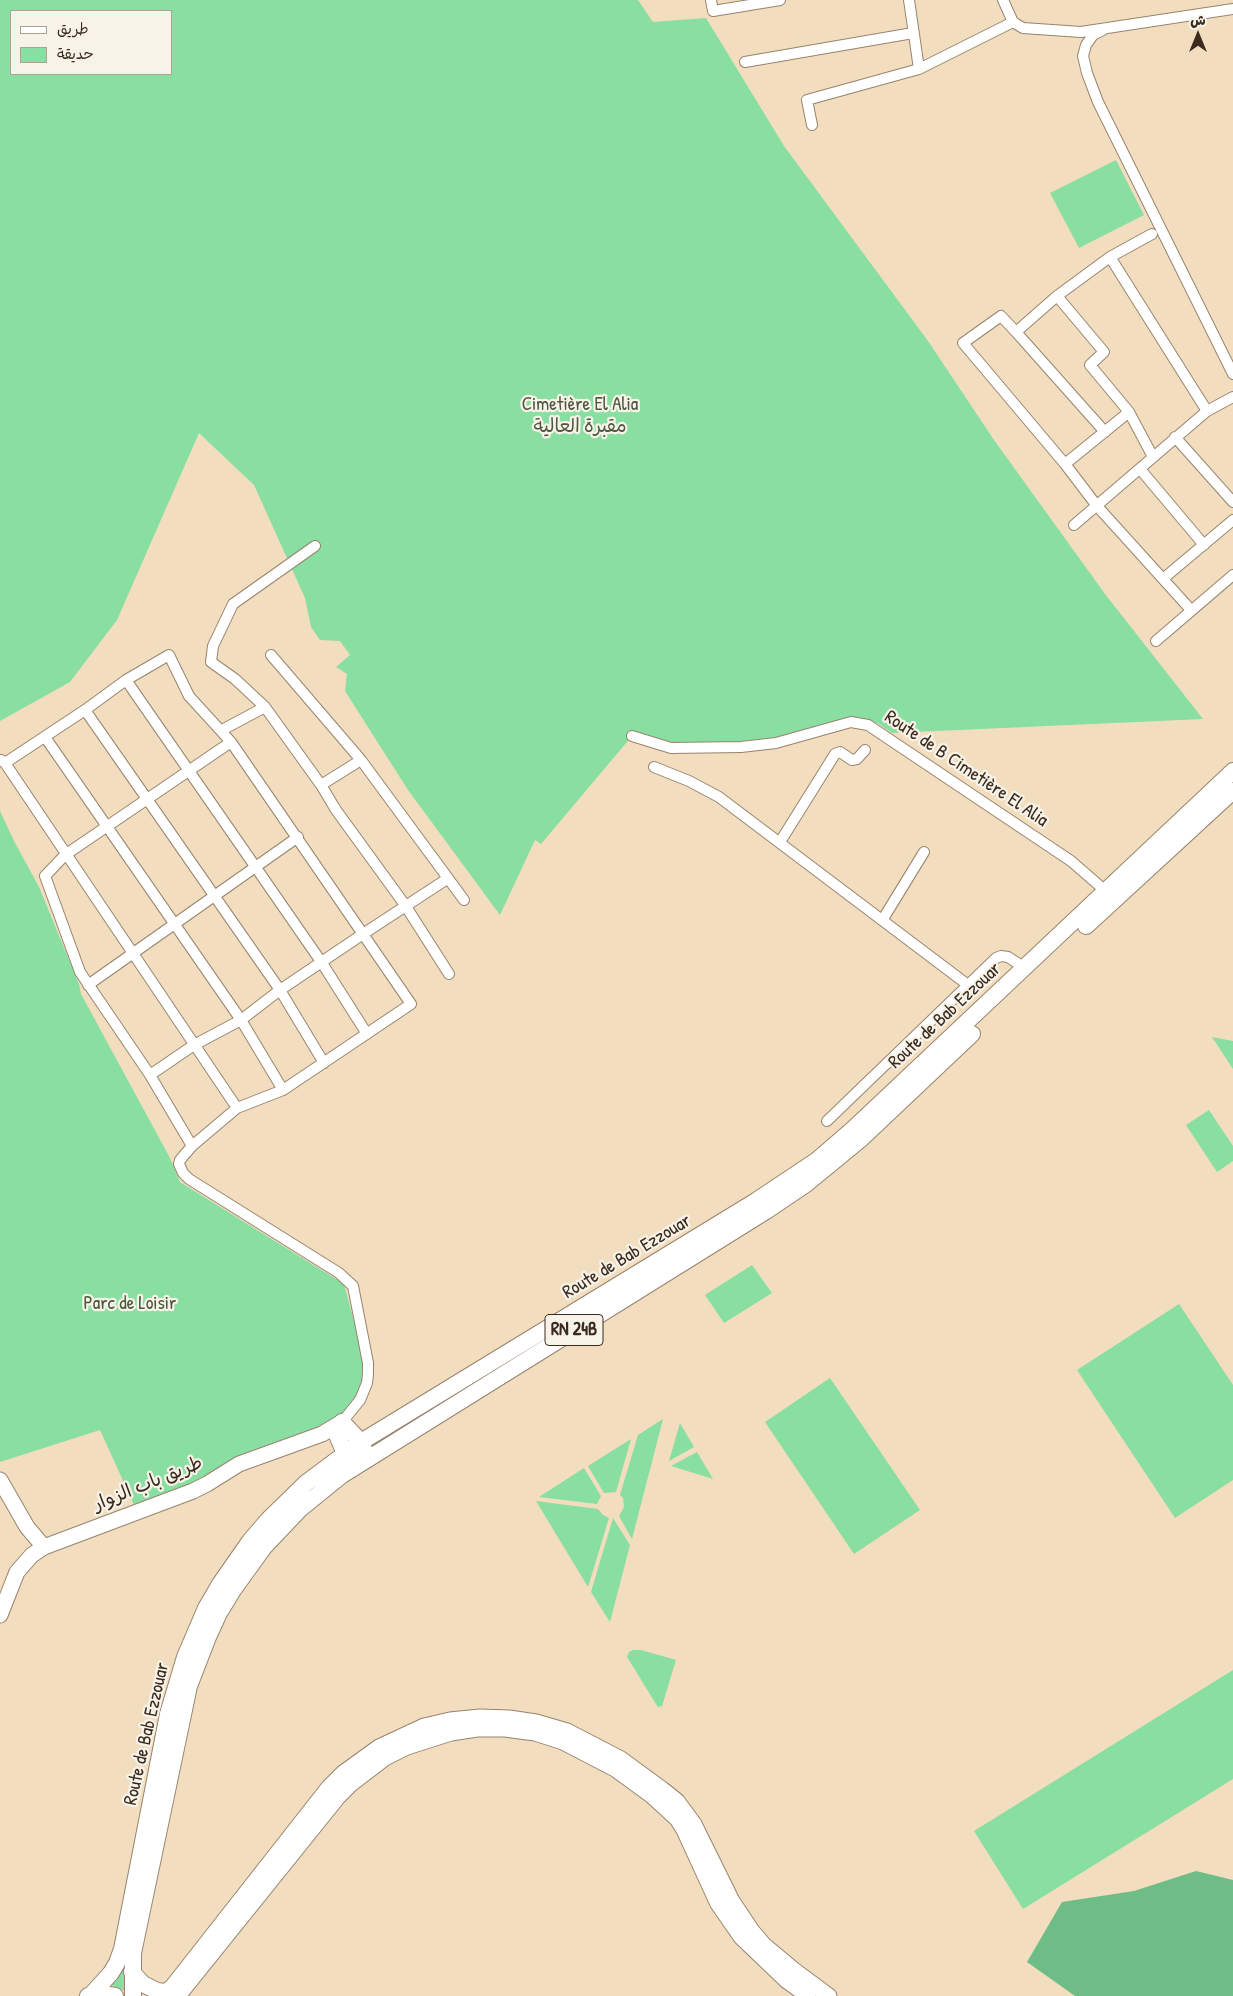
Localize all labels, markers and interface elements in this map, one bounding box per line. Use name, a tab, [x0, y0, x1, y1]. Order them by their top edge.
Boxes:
legend	[10, 10, 172, 75]
north arrow	[1173, 10, 1223, 60]
text: ش	[1190, 10, 1206, 29]
text: طريق	[57, 18, 89, 39]
text: حديقة	[57, 43, 94, 64]
park label: Cimetière El Alia مقبرة العالية	[522, 394, 638, 438]
street label: Route de B Cimetière El Alia	[880, 706, 1052, 832]
street label: Route de Bab Ezzouar	[884, 958, 1006, 1074]
street label: Route de Bab Ezzouar	[559, 1210, 695, 1304]
park label: Parc de Loisir	[84, 1293, 176, 1315]
road number: RN 24B	[545, 1314, 603, 1346]
street label: طريق باب الزوار	[90, 1452, 206, 1516]
street label: Route de Bab Ezzouar	[120, 1660, 174, 1808]

